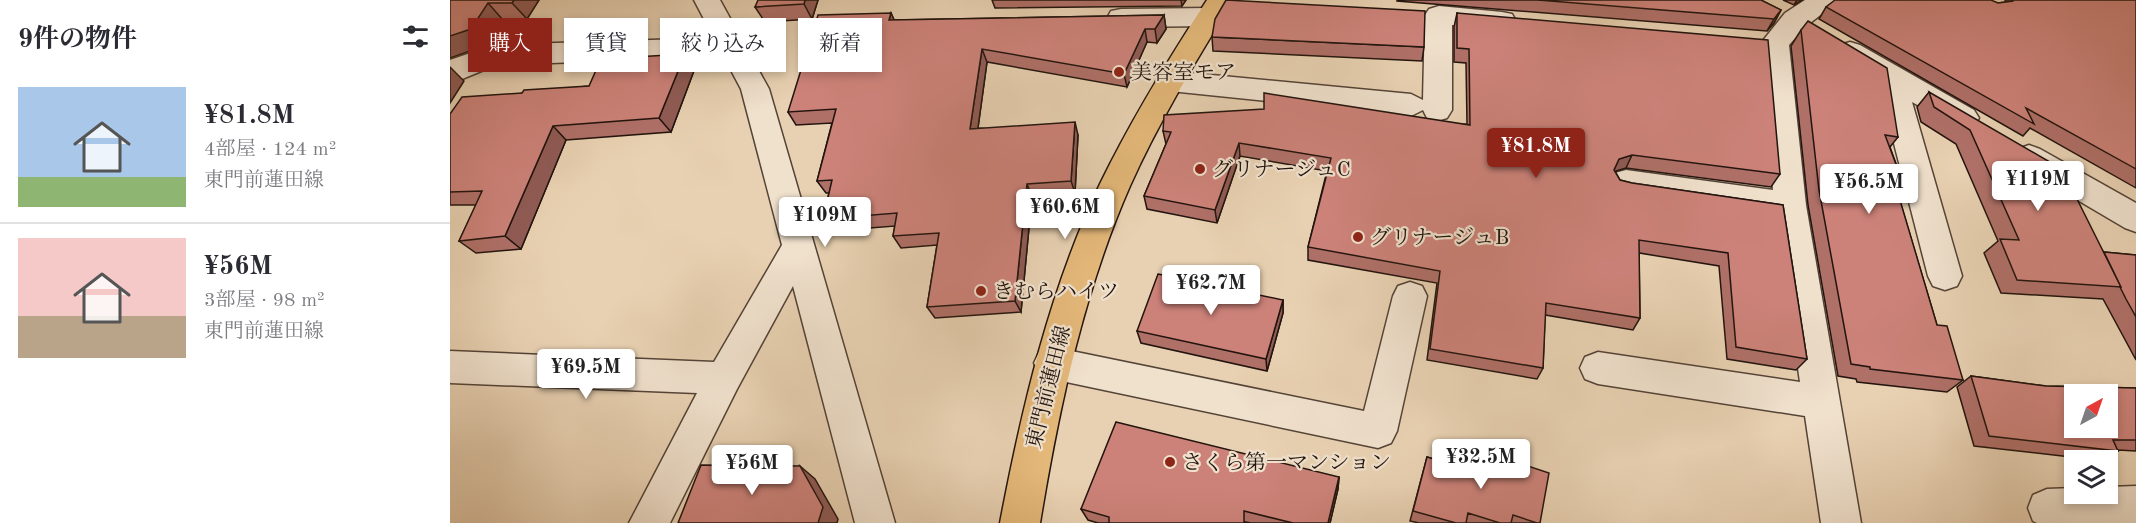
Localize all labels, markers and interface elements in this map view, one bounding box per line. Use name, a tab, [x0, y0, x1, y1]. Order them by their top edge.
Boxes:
chip: 購入	[468, 18, 552, 72]
chip: 賃貸	[564, 18, 648, 72]
chip: 絞り込み	[660, 18, 786, 72]
chip: 新着	[798, 18, 882, 72]
icon: filters	[399, 20, 432, 53]
text: 9件の物件	[18, 27, 137, 53]
place label: 美容室モア	[1131, 61, 1236, 84]
marker: 美容室モア	[1112, 65, 1126, 79]
text: ¥81.8M	[204, 103, 295, 129]
icon: home	[66, 111, 138, 183]
pin: ¥81.8M	[1487, 128, 1585, 179]
text: ¥81.8M	[1501, 137, 1571, 157]
text: 4部屋 · 124 m²	[204, 140, 336, 160]
place label: グリナージュC	[1212, 159, 1351, 181]
pin: ¥119M	[1996, 161, 2080, 212]
marker: グリナージュC	[1193, 162, 1207, 176]
pin: ¥56.5M	[1820, 164, 1918, 215]
text: ¥119M	[2006, 170, 2070, 190]
text: 東門前蓮田線	[204, 171, 324, 191]
text: ¥56.5M	[1834, 173, 1904, 193]
pin: ¥60.6M	[1016, 189, 1114, 240]
pin: ¥109M	[783, 197, 867, 248]
text: ¥60.6M	[1030, 198, 1100, 218]
text: ¥109M	[793, 206, 857, 226]
place label: グリナージュB	[1370, 227, 1509, 249]
marker: グリナージュB	[1351, 230, 1365, 244]
text: ¥56M	[204, 254, 272, 280]
icon: home	[66, 262, 138, 334]
pin: ¥62.7M	[1162, 265, 1260, 316]
text: ¥62.7M	[1176, 274, 1246, 294]
place label: きむらハイツ	[993, 281, 1119, 303]
marker: きむらハイツ	[974, 284, 988, 298]
text: 3部屋 · 98 m²	[204, 291, 325, 311]
text: 東門前蓮田線	[204, 322, 324, 342]
street label: 東門前蓮田線	[1022, 323, 1075, 451]
pin: ¥69.5M	[537, 349, 635, 400]
text: ¥69.5M	[551, 358, 621, 378]
north arrow	[2064, 384, 2118, 438]
map controls	[2064, 384, 2118, 504]
pin: ¥32.5M	[1432, 439, 1530, 490]
pin: ¥56M	[716, 445, 788, 496]
text: ¥32.5M	[1446, 448, 1516, 468]
button: layers	[2064, 450, 2118, 504]
place label: さくら第一マンション	[1182, 451, 1391, 474]
text: ¥56M	[726, 454, 778, 474]
marker: さくら第一マンション	[1163, 455, 1177, 469]

